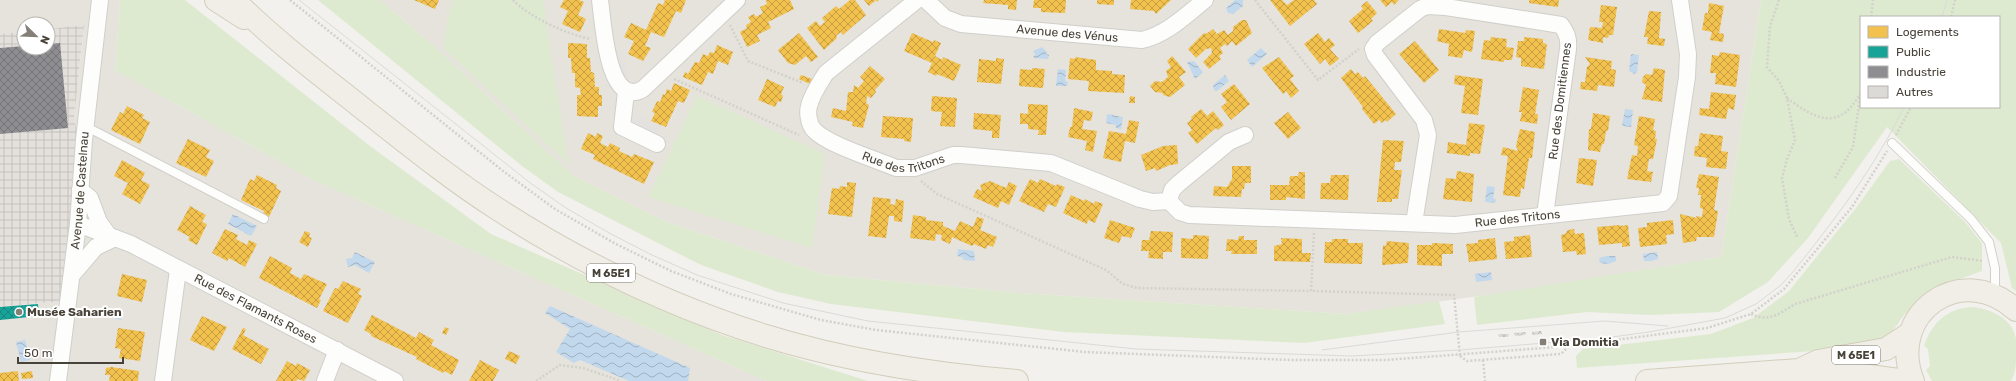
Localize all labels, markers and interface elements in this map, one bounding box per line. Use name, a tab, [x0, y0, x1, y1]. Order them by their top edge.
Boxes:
north arrow	[16, 16, 56, 56]
legend	[1860, 16, 2000, 108]
street label: Avenue des Vénus	[1016, 22, 1119, 45]
text: Logements	[1896, 25, 1959, 39]
text: N	[37, 34, 52, 46]
street label: Rue des Domitiennes	[1546, 42, 1574, 160]
text: Public	[1896, 45, 1931, 59]
text: Industrie	[1896, 65, 1946, 79]
text: Autres	[1896, 85, 1933, 99]
street label: Avenue de Castelnau	[68, 131, 92, 250]
street label: Rue des Tritons	[860, 149, 946, 176]
street label: Rue des Tritons	[1474, 207, 1561, 230]
road number: M 65E1	[587, 264, 635, 282]
street label: Rue des Flamants Roses	[192, 271, 319, 346]
place label: Musée Saharien	[27, 305, 122, 319]
marker: Musée Saharien	[14, 307, 24, 317]
place label: Via Domitia	[1551, 335, 1619, 349]
marker: Via Domitia	[1538, 337, 1548, 347]
scale bar	[18, 339, 123, 365]
text: 50 m	[24, 346, 52, 360]
road number: M 65E1	[1832, 346, 1880, 364]

